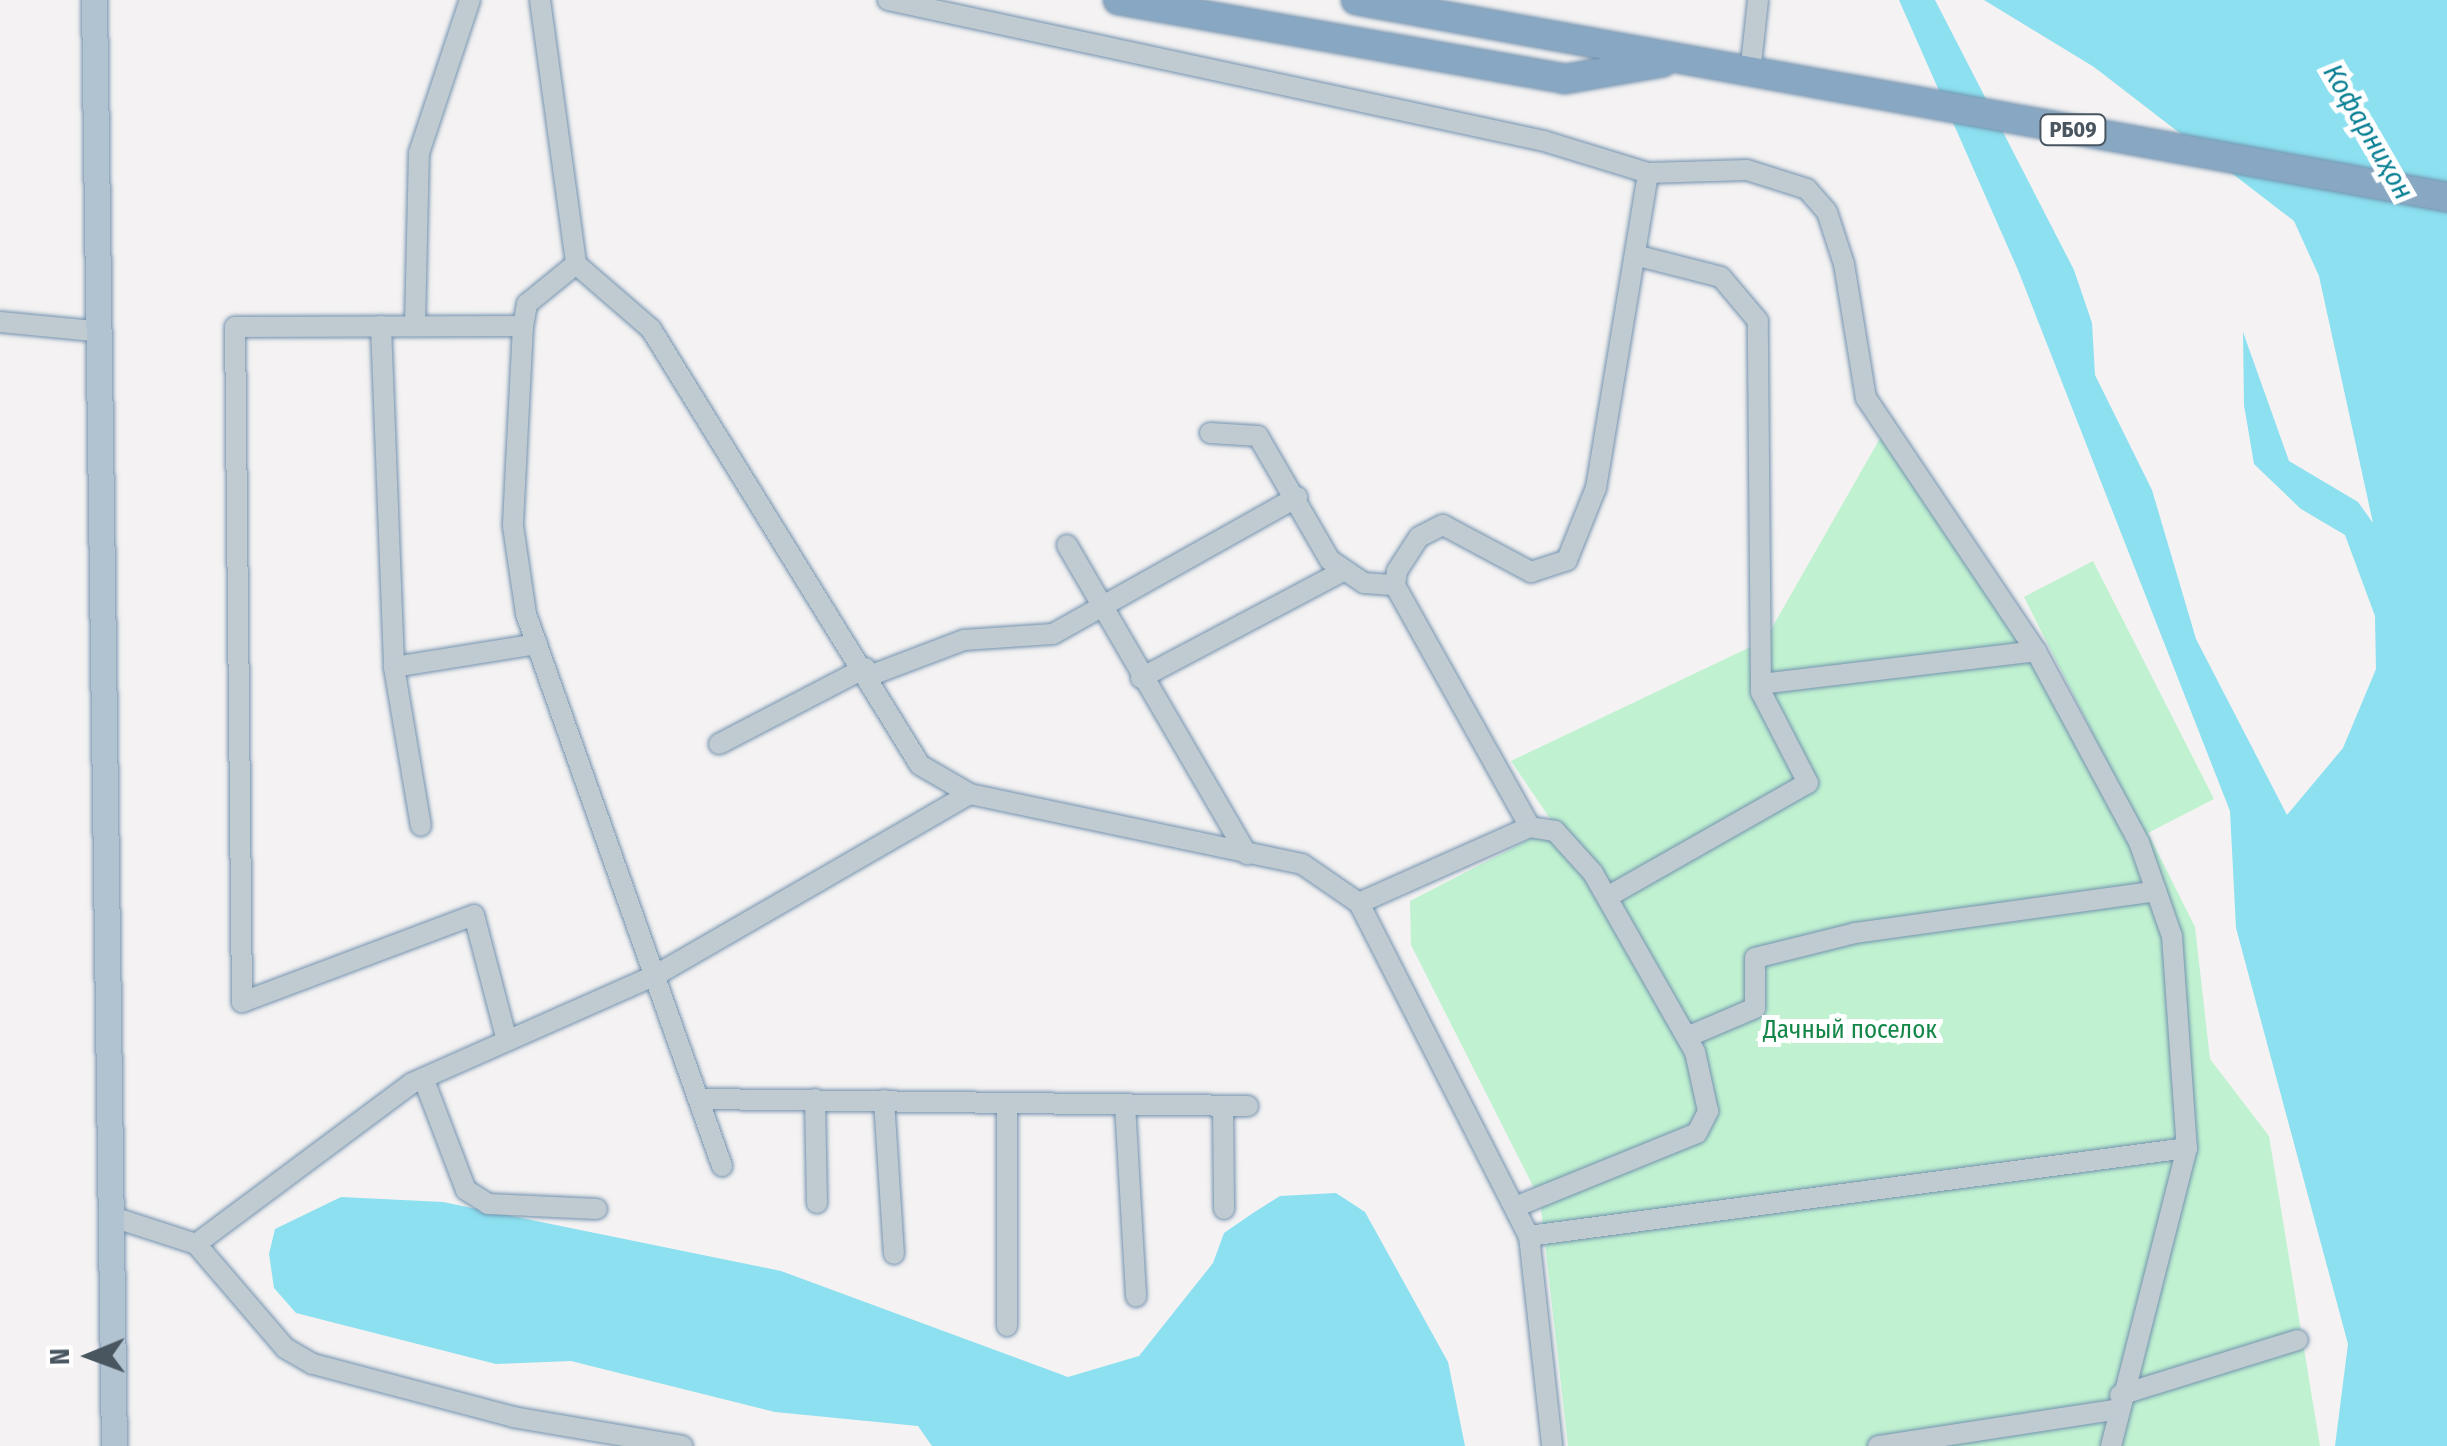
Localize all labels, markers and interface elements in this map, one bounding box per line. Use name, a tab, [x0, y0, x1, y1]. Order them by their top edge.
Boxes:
water label: Кофарниҳон	[2316, 58, 2420, 206]
road number: РБ09	[2038, 113, 2108, 147]
park label: Дачный поселок	[1763, 1015, 1937, 1045]
north arrow	[40, 1306, 140, 1406]
text: N	[43, 1348, 76, 1365]

